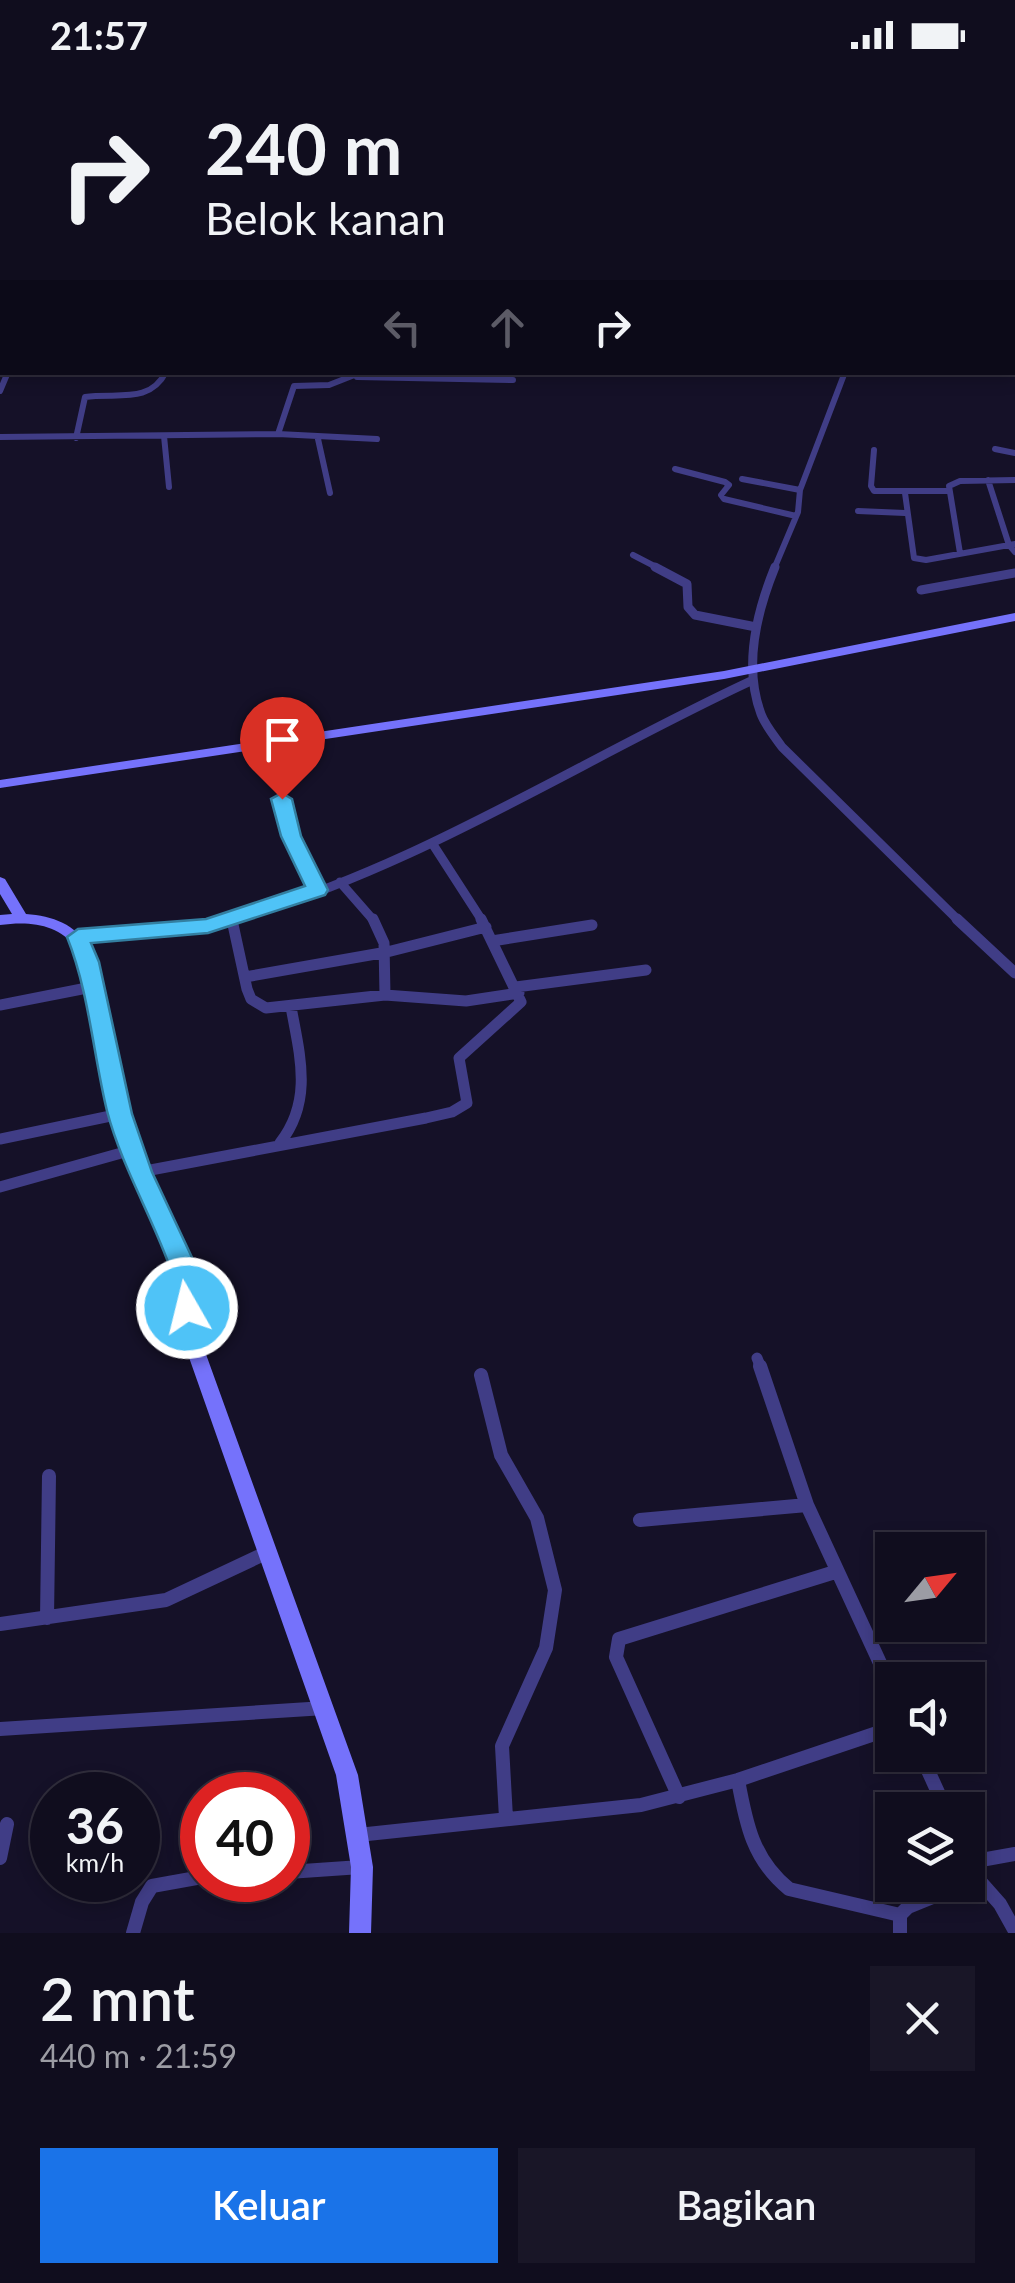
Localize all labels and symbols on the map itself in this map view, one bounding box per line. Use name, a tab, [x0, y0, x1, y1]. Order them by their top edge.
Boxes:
pin	[240, 697, 325, 800]
position arrow	[135, 1256, 239, 1360]
north arrow	[875, 1532, 985, 1642]
speed limit sign: 40	[180, 1772, 310, 1902]

